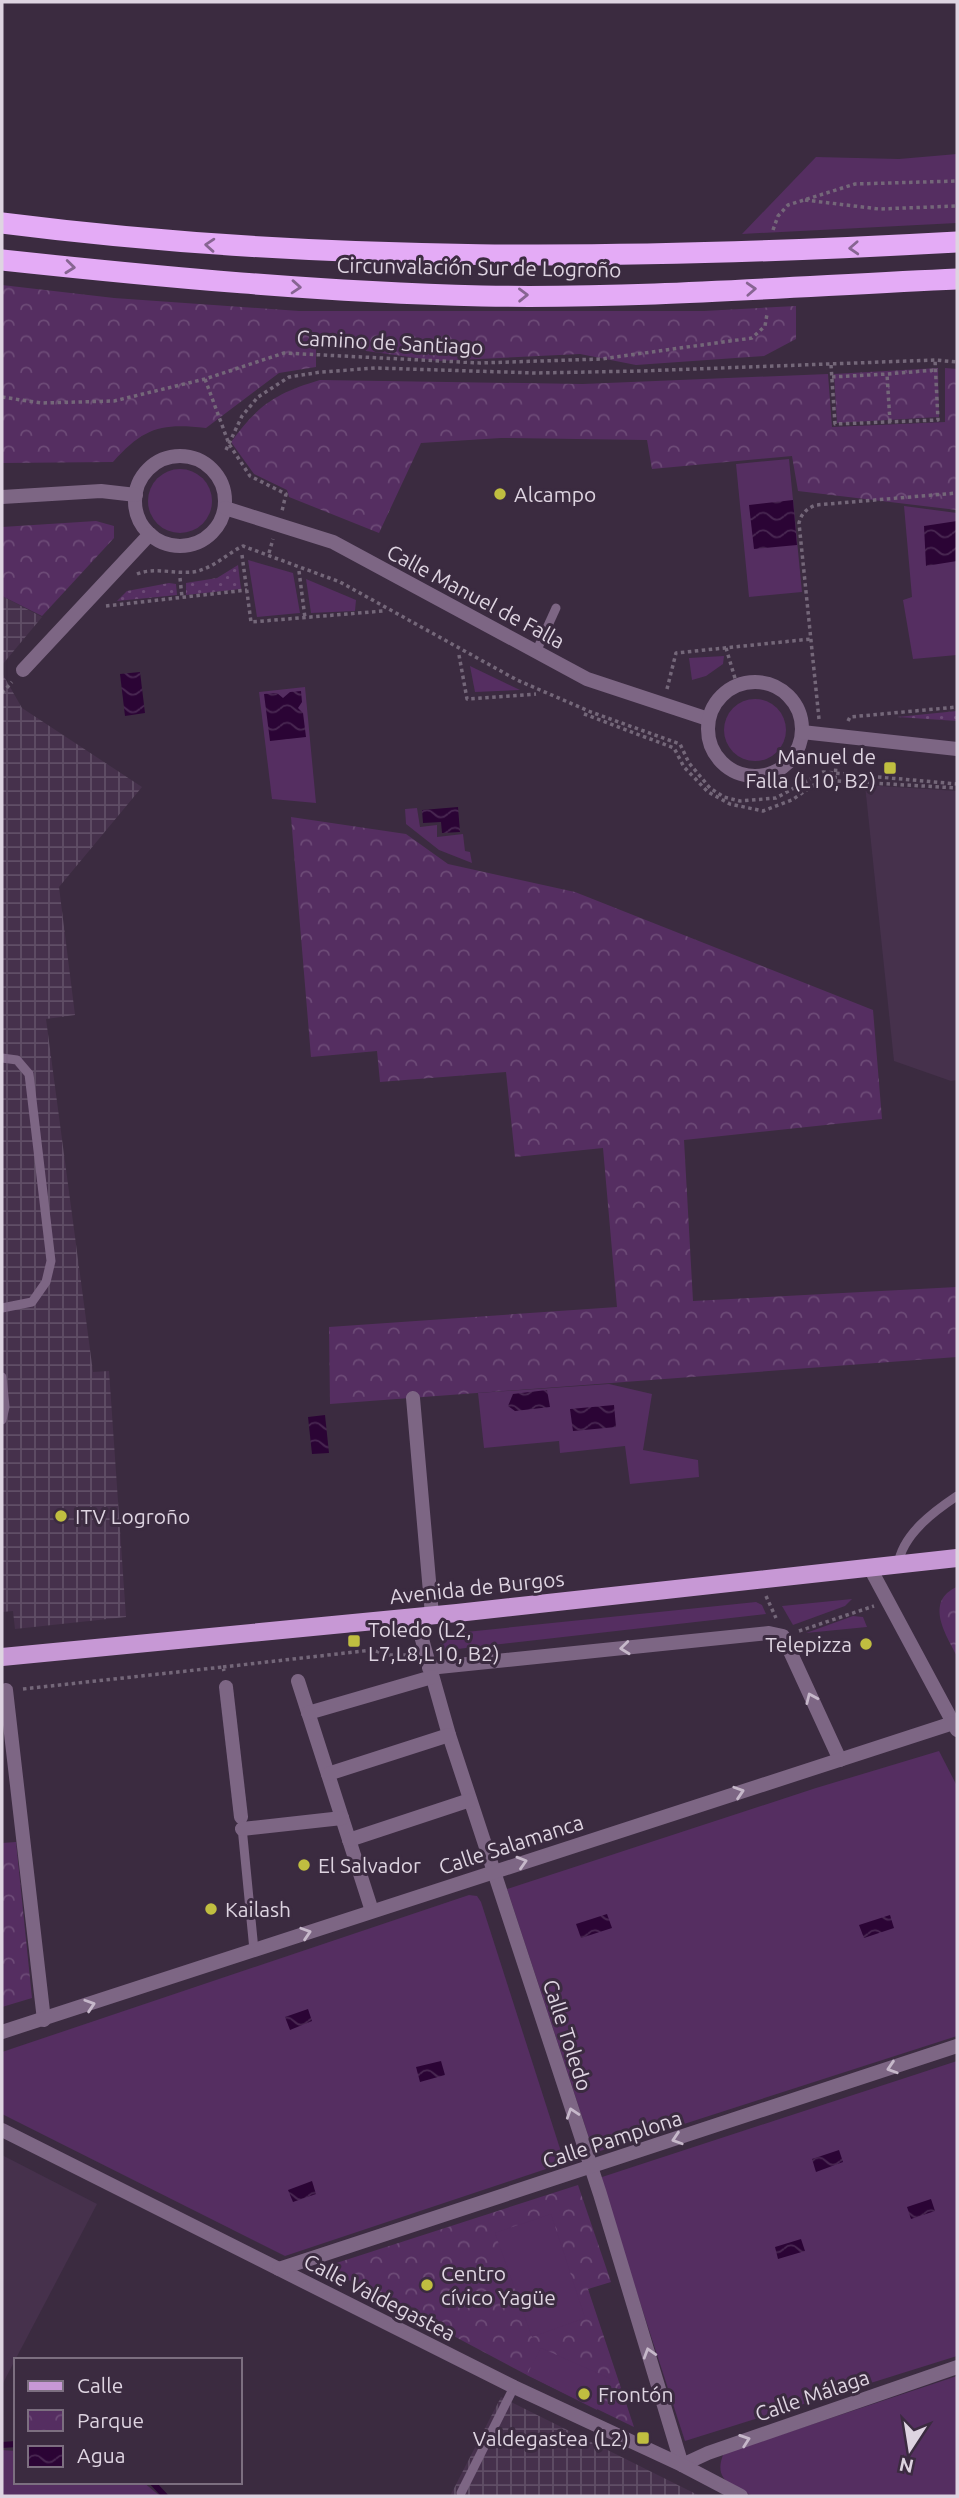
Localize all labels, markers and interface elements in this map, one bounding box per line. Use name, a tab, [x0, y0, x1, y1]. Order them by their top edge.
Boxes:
one-way arrow	[204, 238, 215, 253]
one-way arrow	[848, 240, 859, 255]
street label: Circunvalación Sur de Logroño	[336, 253, 622, 281]
one-way arrow	[64, 259, 75, 274]
one-way arrow	[291, 279, 302, 294]
one-way arrow	[746, 282, 757, 297]
one-way arrow	[519, 287, 529, 303]
street label: Camino de Santiago	[296, 325, 484, 359]
place label: Alcampo	[514, 482, 596, 506]
marker: Alcampo	[492, 486, 508, 502]
street label: Calle Manuel de Falla	[383, 539, 569, 653]
place label: Manuel de Falla (L10, B2)	[746, 744, 876, 792]
marker: Manuel de Falla (L10, B2)	[882, 760, 898, 776]
place label: ITV Logroño	[75, 1504, 190, 1528]
marker: ITV Logroño	[53, 1508, 69, 1524]
street label: Avenida de Burgos	[388, 1566, 566, 1608]
place label: Toledo (L2, L7,L8,L10, B2)	[368, 1617, 500, 1665]
place label: Telepizza	[765, 1632, 852, 1656]
marker: Toledo (L2, L7,L8,L10, B2)	[346, 1633, 362, 1649]
marker: Telepizza	[858, 1636, 874, 1652]
one-way arrow	[619, 1640, 631, 1655]
one-way arrow	[805, 1693, 819, 1706]
one-way arrow	[733, 1786, 745, 1801]
street label: Calle Salamanca	[436, 1809, 586, 1879]
place label: El Salvador	[318, 1853, 421, 1877]
one-way arrow	[516, 1855, 528, 1870]
marker: El Salvador	[296, 1857, 312, 1873]
place label: Kailash	[225, 1897, 291, 1921]
marker: Kailash	[203, 1901, 219, 1917]
one-way arrow	[300, 1927, 312, 1941]
street label: Calle Toledo	[539, 1976, 597, 2094]
one-way arrow	[84, 1999, 96, 2013]
one-way arrow	[887, 2060, 899, 2074]
street label: Calle Pamplona	[539, 2105, 685, 2173]
one-way arrow	[565, 2107, 580, 2119]
one-way arrow	[671, 2131, 683, 2146]
street label: Calle Valdegastea	[300, 2248, 460, 2346]
place label: Centro cívico Yagüe	[441, 2261, 556, 2309]
marker: Centro cívico Yagüe	[419, 2277, 435, 2293]
one-way arrow	[643, 2347, 657, 2359]
legend	[14, 2358, 242, 2484]
street label: Calle Málaga	[752, 2364, 872, 2426]
text: Calle	[77, 2373, 123, 2397]
place label: Frontón	[598, 2382, 673, 2406]
marker: Frontón	[576, 2386, 592, 2402]
text: Parque	[77, 2408, 144, 2432]
north arrow	[875, 2414, 945, 2484]
place label: Valdegastea (L2)	[473, 2426, 629, 2450]
marker: Valdegastea (L2)	[635, 2430, 651, 2446]
one-way arrow	[739, 2434, 751, 2448]
text: Agua	[77, 2443, 126, 2467]
text: N	[897, 2453, 916, 2478]

